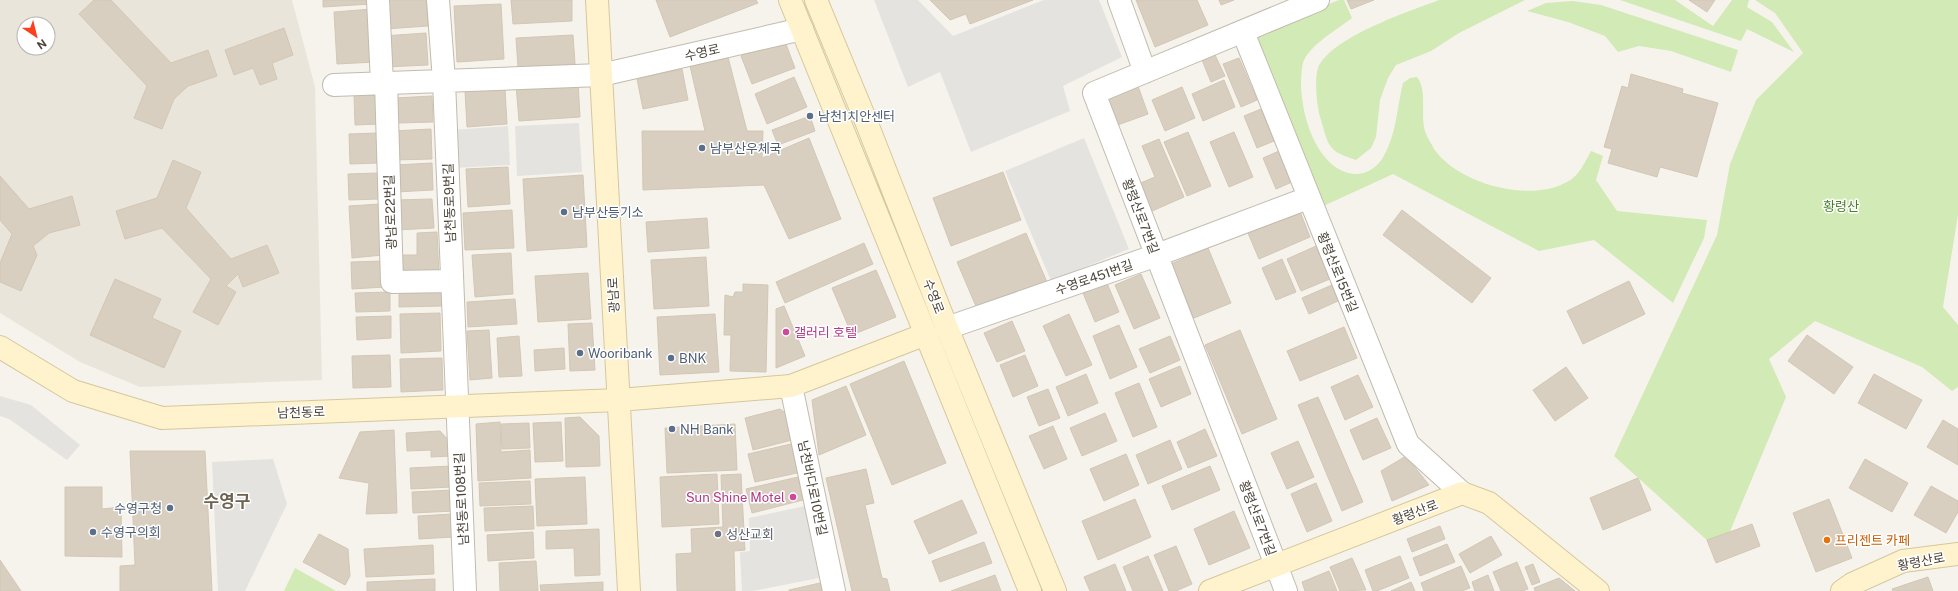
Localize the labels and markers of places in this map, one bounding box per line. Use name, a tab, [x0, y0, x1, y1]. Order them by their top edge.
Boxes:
place label: 남천1치안센터	[818, 109, 895, 124]
marker: 남천1치안센터	[805, 111, 815, 121]
place label: 남부산우체국	[710, 141, 782, 156]
marker: 남부산우체국	[697, 143, 707, 153]
place label: 남부산등기소	[572, 205, 644, 220]
marker: 남부산등기소	[559, 207, 569, 217]
place label: 갤러리 호텔	[794, 325, 857, 340]
marker: 갤러리 호텔	[781, 327, 791, 337]
place label: Wooribank	[588, 346, 653, 361]
marker: Wooribank	[575, 348, 585, 358]
place label: BNK	[679, 351, 707, 366]
marker: BNK	[666, 353, 676, 363]
place label: NH Bank	[680, 422, 734, 437]
marker: NH Bank	[667, 424, 677, 434]
place label: Sun Shine Motel	[686, 490, 785, 505]
marker: Sun Shine Motel	[788, 492, 798, 502]
place label: 수영구청	[114, 501, 162, 516]
marker: 수영구청	[165, 503, 175, 513]
place label: 수영구의회	[101, 525, 161, 540]
marker: 수영구의회	[88, 527, 98, 537]
place label: 성산교회	[726, 527, 774, 542]
marker: 성산교회	[713, 529, 723, 539]
place label: 프리젠트 카페	[1835, 533, 1910, 548]
marker: 프리젠트 카페	[1822, 535, 1832, 545]

